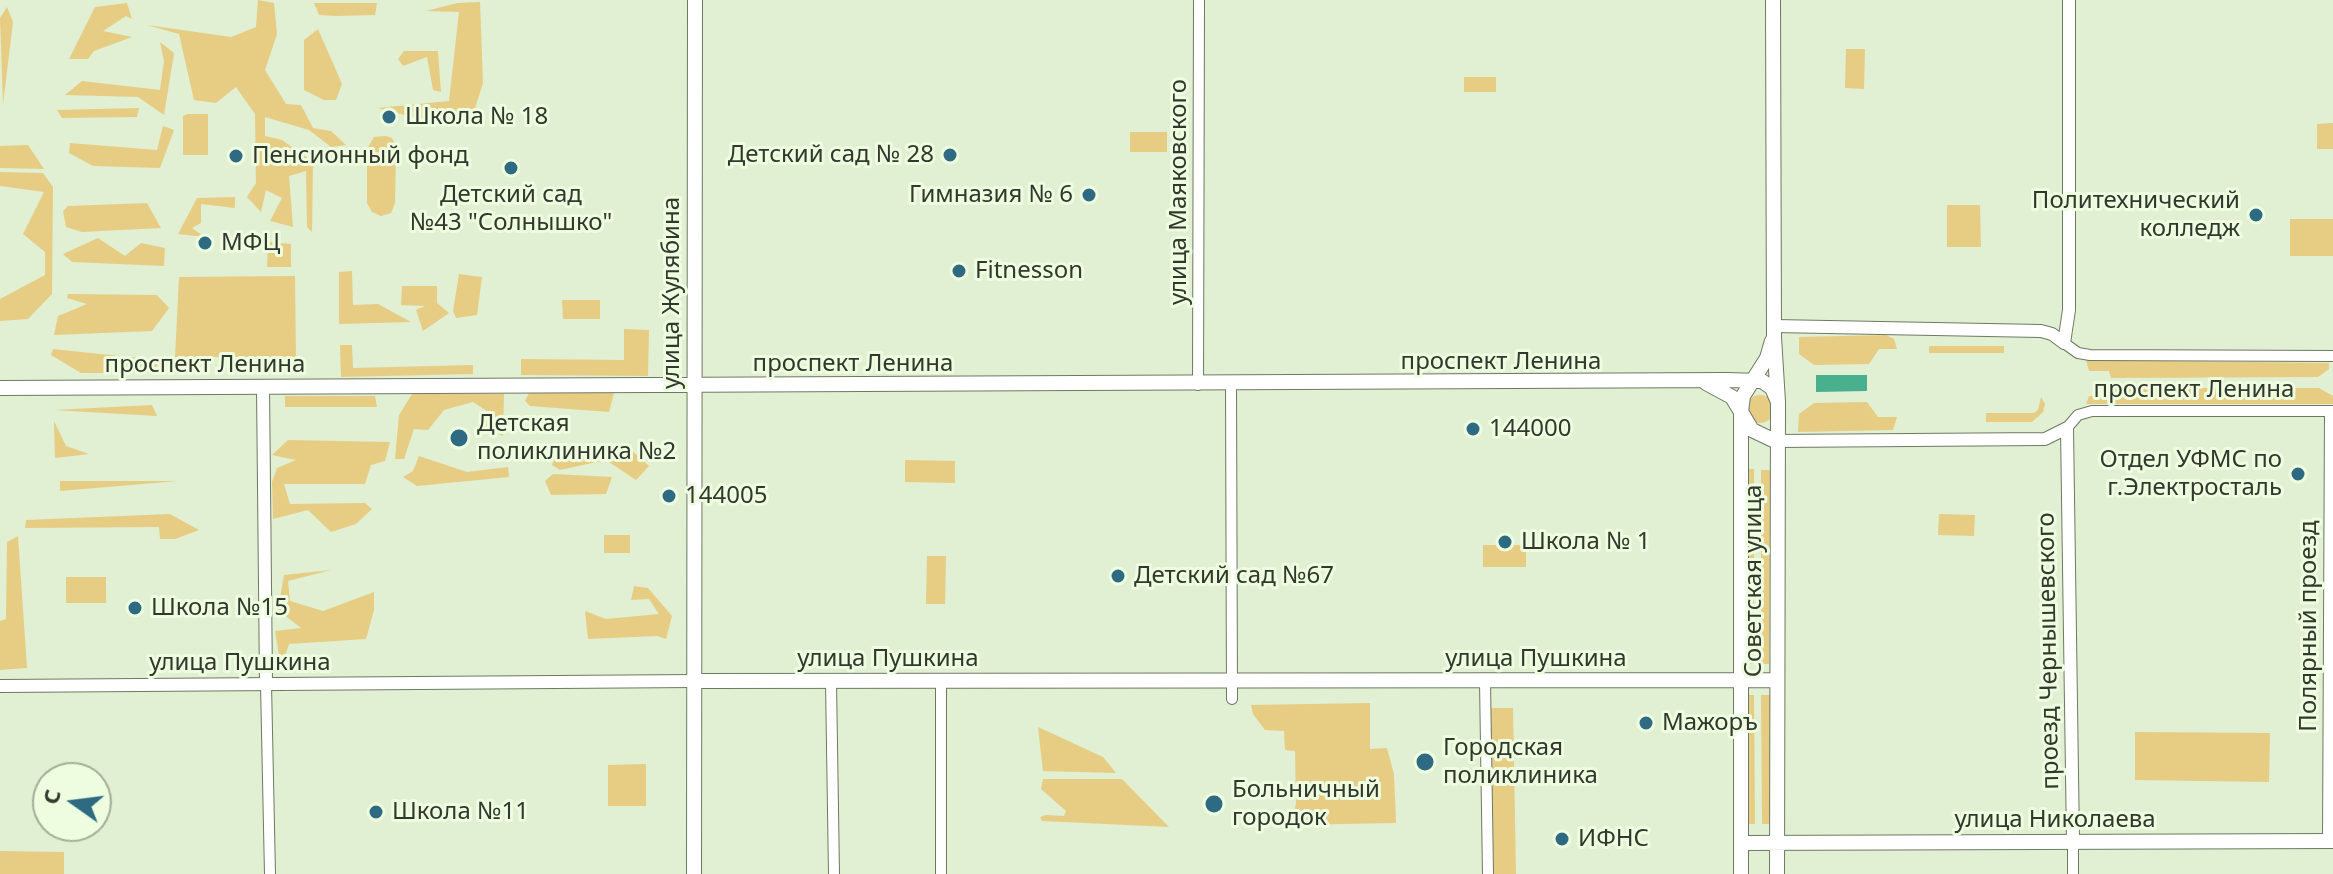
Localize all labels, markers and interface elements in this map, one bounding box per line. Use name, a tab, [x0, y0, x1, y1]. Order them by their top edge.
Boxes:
street label: улица Маяковского	[1165, 79, 1193, 305]
place label: Школа № 18	[405, 103, 548, 131]
marker: Школа № 18	[380, 108, 398, 126]
place label: Детский сад № 28	[728, 141, 934, 169]
place label: Пенсионный фонд	[252, 142, 469, 170]
marker: Детский сад № 28	[941, 146, 959, 164]
marker: Пенсионный фонд	[227, 147, 245, 165]
marker: Детский сад №43 "Солнышко"	[502, 159, 520, 177]
place label: Детский сад №43 "Солнышко"	[410, 181, 612, 237]
place label: Гимназия № 6	[909, 181, 1073, 209]
marker: Гимназия № 6	[1080, 186, 1098, 204]
place label: Политехнический колледж	[2032, 187, 2240, 243]
street label: улица Жулябина	[658, 197, 686, 389]
marker: Политехнический колледж	[2247, 206, 2265, 224]
place label: МФЦ	[221, 229, 280, 257]
marker: МФЦ	[196, 234, 214, 252]
place label: Fitnesson	[975, 257, 1083, 285]
marker: Fitnesson	[950, 262, 968, 280]
street label: проспект Ленина	[1401, 348, 1601, 376]
street label: проспект Ленина	[753, 350, 953, 378]
street label: проспект Ленина	[105, 351, 305, 379]
street label: проспект Ленина	[2094, 376, 2294, 404]
place label: Детская поликлиника №2	[477, 410, 676, 466]
place label: 144000	[1489, 415, 1571, 443]
marker: 144000	[1464, 420, 1482, 438]
marker: Детская поликлиника №2	[448, 427, 470, 449]
place label: Отдел УФМС по г.Электросталь	[2100, 446, 2282, 502]
marker: Отдел УФМС по г.Электросталь	[2289, 465, 2307, 483]
place label: 144005	[685, 482, 767, 510]
street label: Советская улица	[1740, 485, 1768, 677]
marker: 144005	[660, 487, 678, 505]
street label: проезд Чернышевского	[2032, 512, 2066, 790]
street label: Полярный проезд	[2295, 520, 2323, 732]
place label: Школа № 1	[1521, 528, 1650, 556]
marker: Школа № 1	[1496, 533, 1514, 551]
place label: Детский сад №67	[1134, 562, 1334, 590]
marker: Детский сад №67	[1109, 567, 1127, 585]
place label: Школа №15	[151, 594, 288, 622]
marker: Школа №15	[126, 599, 144, 617]
street label: улица Пушкина	[797, 645, 979, 673]
street label: улица Пушкина	[1445, 645, 1627, 673]
street label: улица Пушкина	[149, 649, 331, 677]
place label: Мажоръ	[1662, 709, 1758, 737]
marker: Мажоръ	[1637, 714, 1655, 732]
place label: Городская поликлиника	[1443, 734, 1598, 790]
marker: Городская поликлиника	[1414, 751, 1436, 773]
north arrow	[32, 762, 112, 842]
place label: Больничный городок	[1232, 776, 1380, 832]
text: С	[34, 786, 67, 807]
marker: Больничный городок	[1203, 793, 1225, 815]
place label: Школа №11	[392, 798, 529, 826]
marker: Школа №11	[367, 803, 385, 821]
street label: улица Николаева	[1954, 806, 2156, 834]
place label: ИФНС	[1578, 825, 1649, 853]
marker: ИФНС	[1553, 830, 1571, 848]

